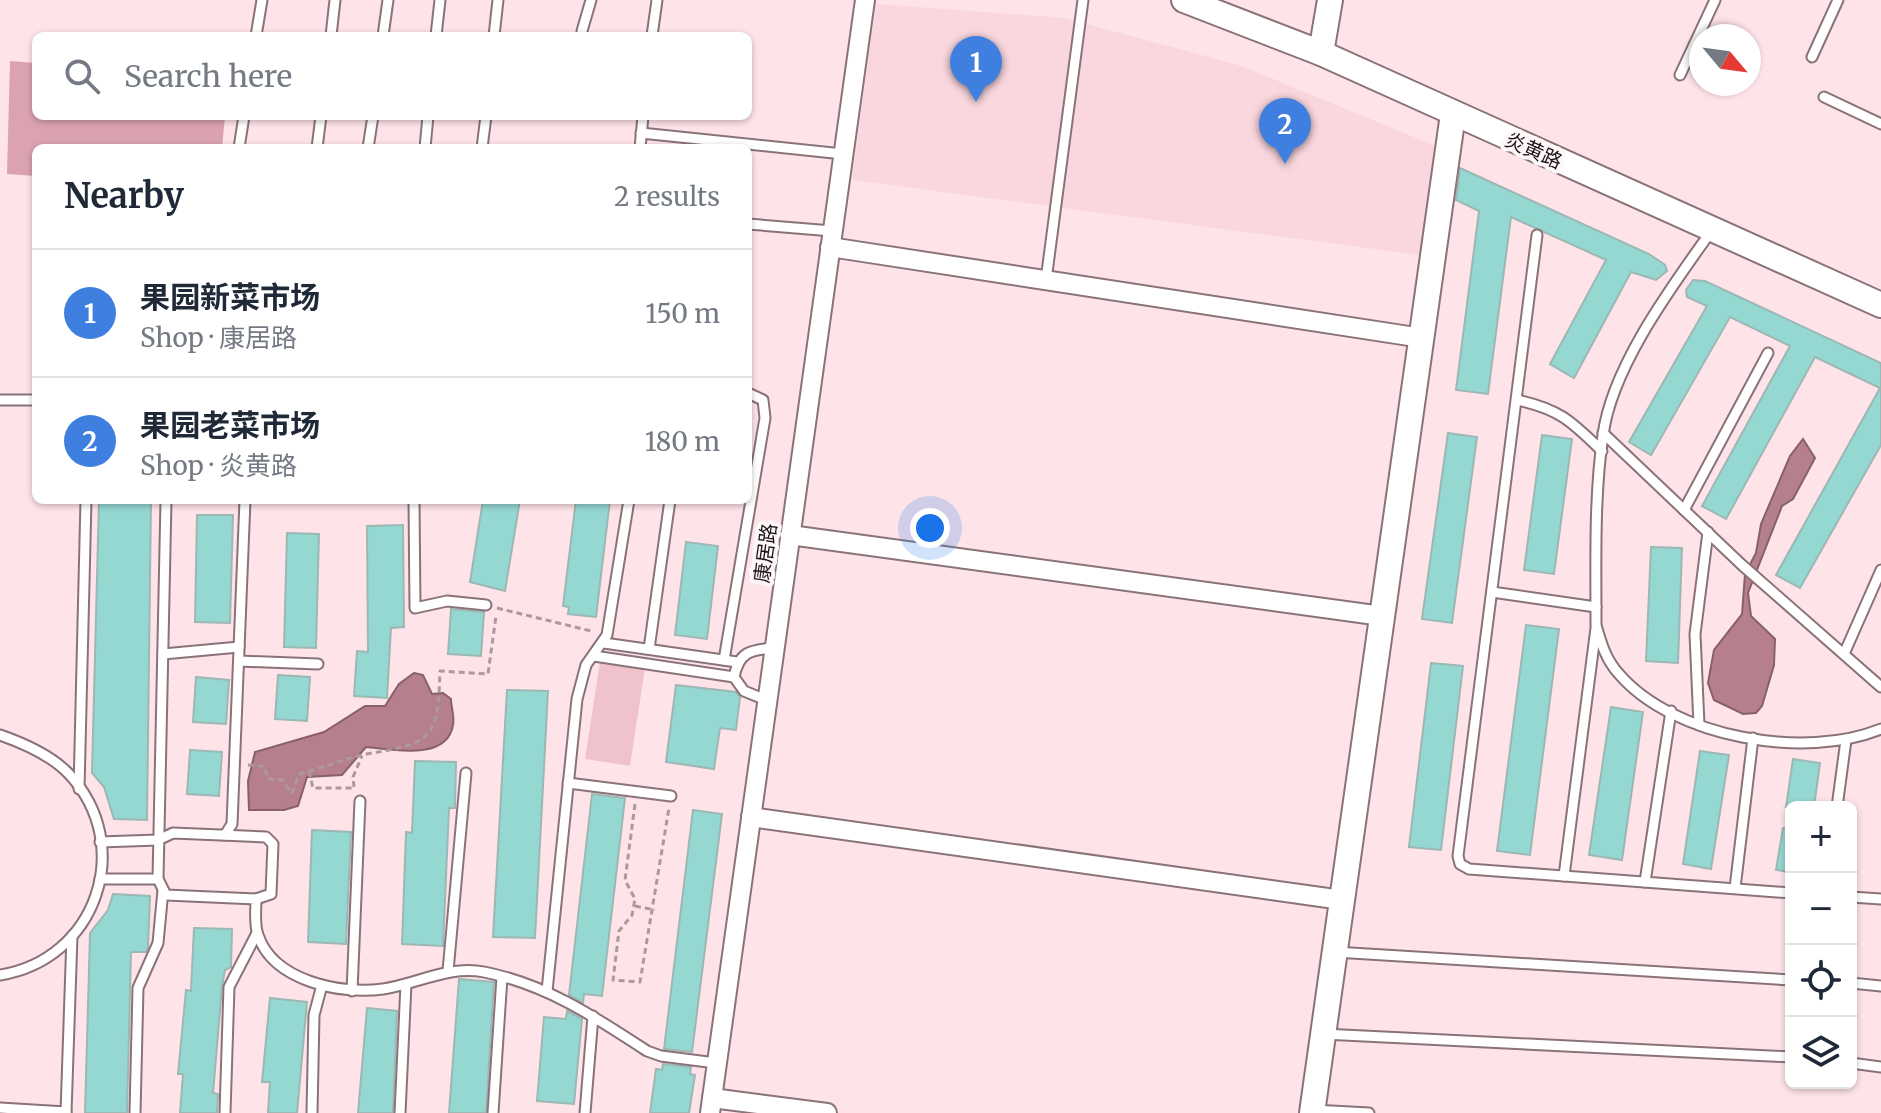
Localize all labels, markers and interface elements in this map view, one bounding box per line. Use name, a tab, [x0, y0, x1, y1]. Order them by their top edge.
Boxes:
north arrow	[1689, 24, 1761, 96]
search box	[32, 32, 752, 120]
pin: 1	[950, 36, 1002, 102]
icon: search	[60, 54, 104, 98]
text: Search here	[124, 57, 292, 95]
pin: 2	[1259, 98, 1311, 164]
street label: 炎黄路	[1502, 126, 1566, 174]
text: Nearby	[64, 175, 184, 217]
text: 2 results	[614, 180, 720, 213]
text: 果园新菜市场	[140, 278, 320, 316]
text: 1	[84, 297, 96, 330]
text: 150 m	[646, 297, 720, 330]
text: Shop · 康居路	[140, 321, 297, 354]
text: 果园老菜市场	[140, 406, 320, 444]
text: 2	[82, 425, 98, 458]
text: 180 m	[645, 425, 720, 458]
text: Shop · 炎黄路	[140, 449, 297, 482]
your location	[910, 508, 950, 548]
street label: 康居路	[748, 522, 782, 584]
map controls	[1785, 801, 1857, 1089]
button: +	[1785, 801, 1857, 873]
button: −	[1785, 873, 1857, 945]
button: locate	[1785, 945, 1857, 1017]
button: layers	[1785, 1017, 1857, 1089]

